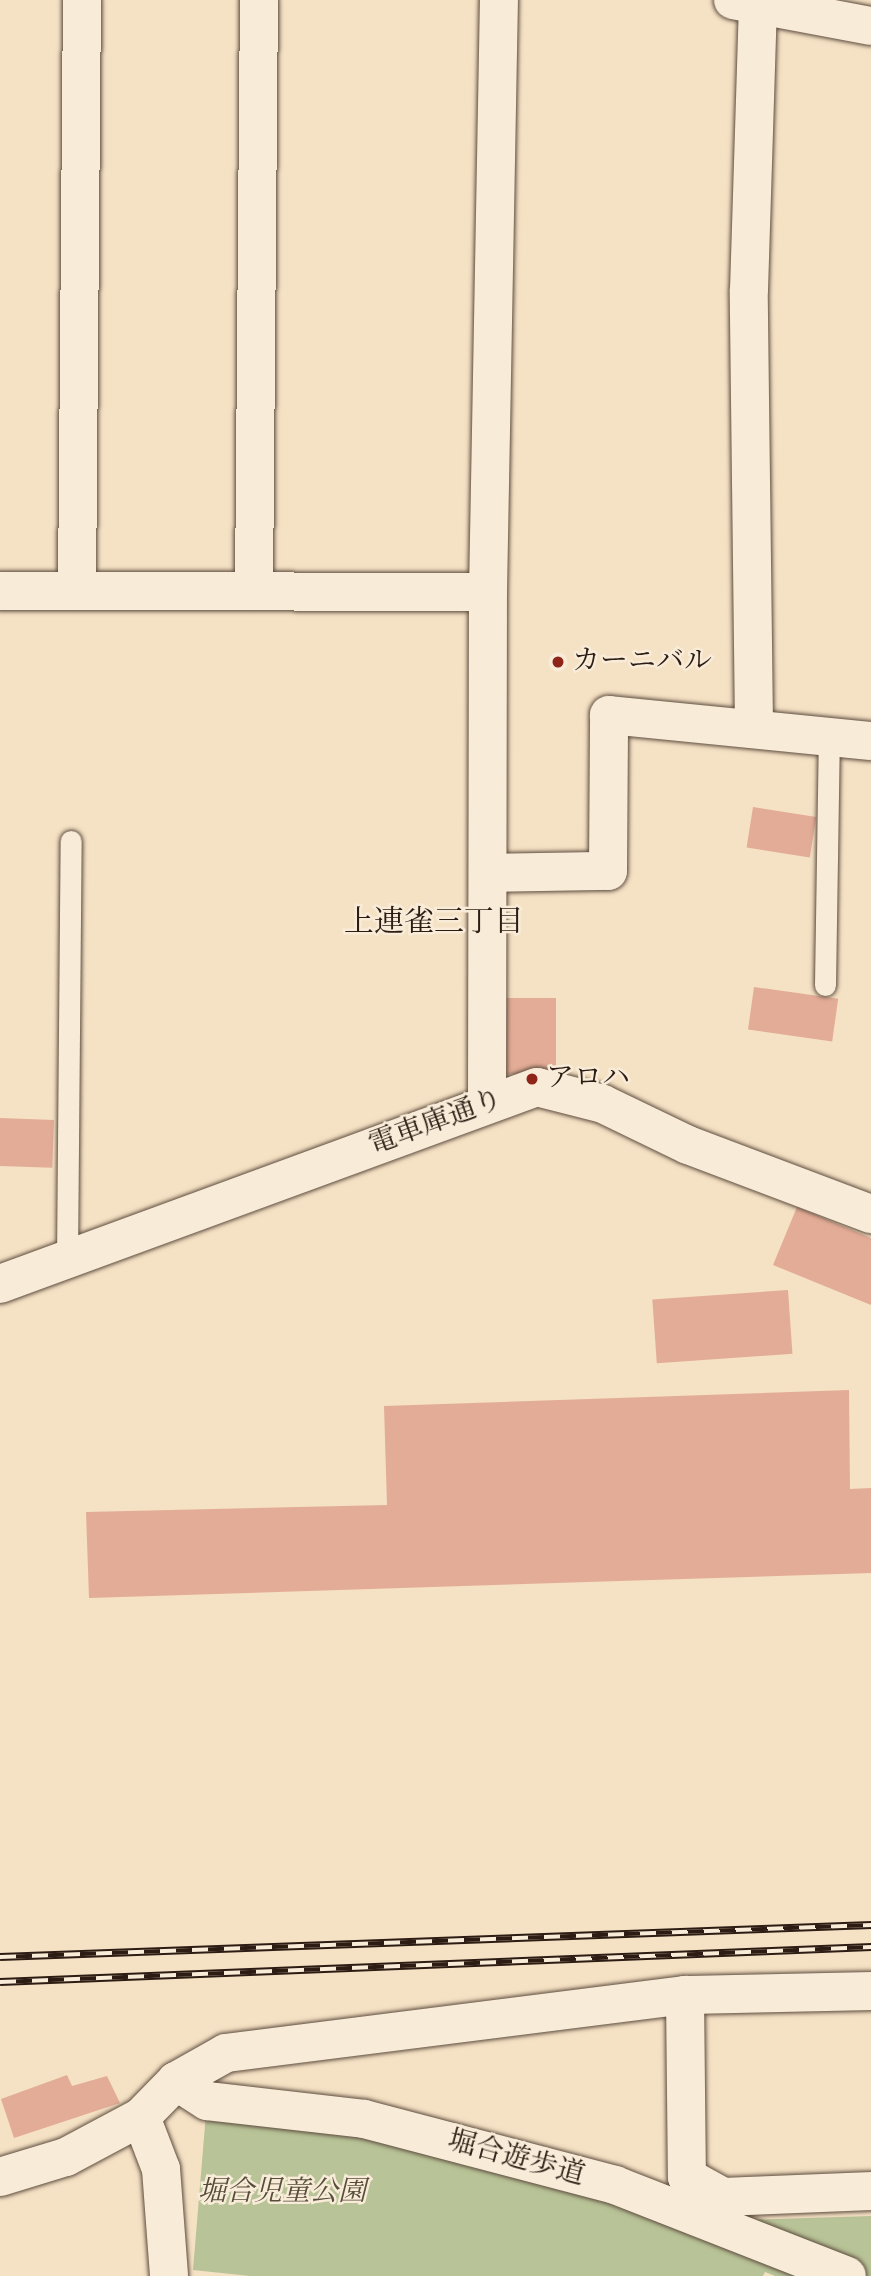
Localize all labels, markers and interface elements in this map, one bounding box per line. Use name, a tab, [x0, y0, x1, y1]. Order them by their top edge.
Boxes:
place label: カーニバル	[572, 645, 712, 679]
marker: カーニバル	[550, 654, 566, 670]
district label: 上連雀三丁目	[344, 905, 524, 941]
place label: アロハ	[546, 1062, 630, 1096]
marker: アロハ	[524, 1071, 540, 1087]
street label: 電車庫通り	[364, 1083, 508, 1163]
street label: 堀合遊歩道	[444, 2125, 588, 2193]
park label: 堀合児童公園	[198, 2176, 366, 2210]

